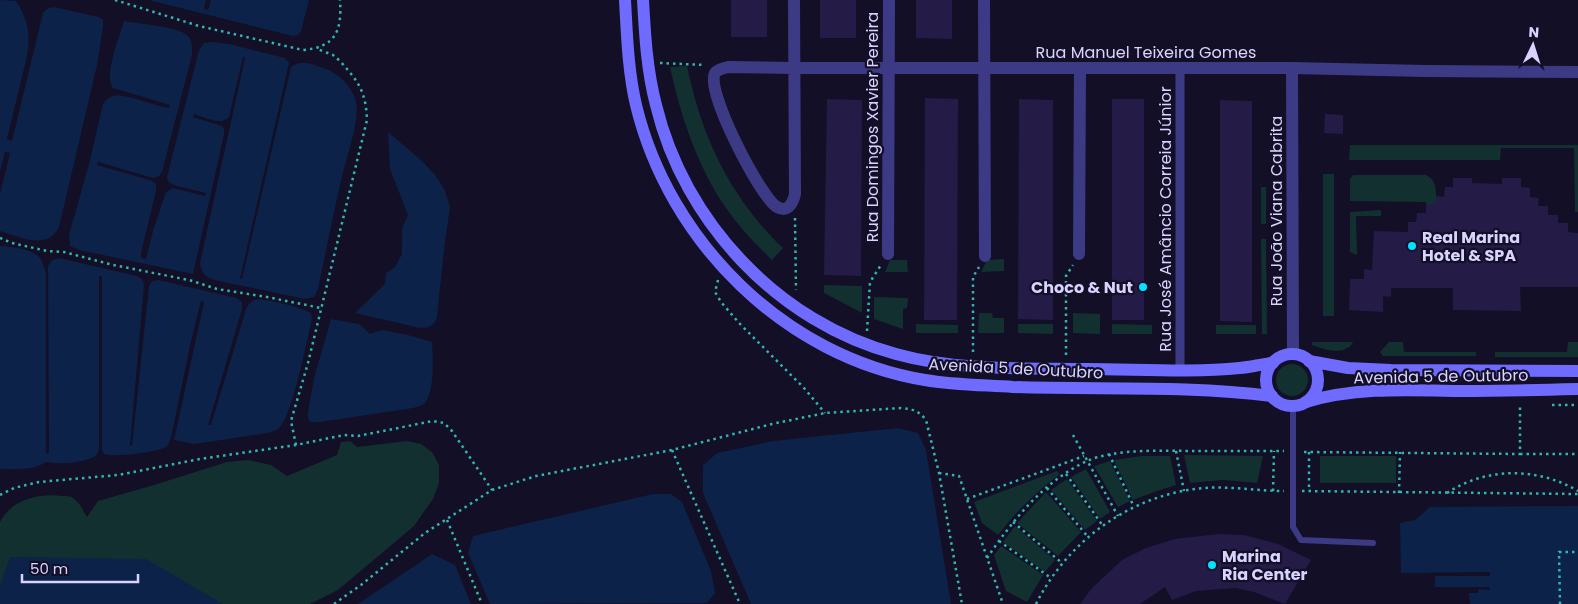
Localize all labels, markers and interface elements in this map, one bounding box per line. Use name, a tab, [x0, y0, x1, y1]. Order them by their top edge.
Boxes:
street label: Rua Domingos Xavier Pereira	[861, 12, 884, 242]
north arrow	[1508, 20, 1558, 70]
text: N	[1528, 22, 1540, 42]
street label: Rua Manuel Teixeira Gomes	[1036, 41, 1256, 64]
street label: Rua José Amâncio Correia Júnior	[1154, 86, 1177, 352]
street label: Rua João Viana Cabrita	[1265, 116, 1288, 306]
place label: Real Marina Hotel & SPA	[1422, 226, 1520, 267]
marker: Real Marina Hotel & SPA	[1406, 240, 1418, 252]
place label: Choco & Nut	[1031, 276, 1133, 299]
marker: Choco & Nut	[1137, 281, 1149, 293]
street label: Avenida 5 de Outubro	[928, 352, 1104, 385]
street label: Avenida 5 de Outubro	[1353, 363, 1529, 390]
place label: Marina Ria Center	[1222, 545, 1308, 586]
scale bar	[22, 552, 139, 584]
text: 50 m	[30, 558, 68, 579]
marker: Marina Ria Center	[1206, 559, 1218, 571]

